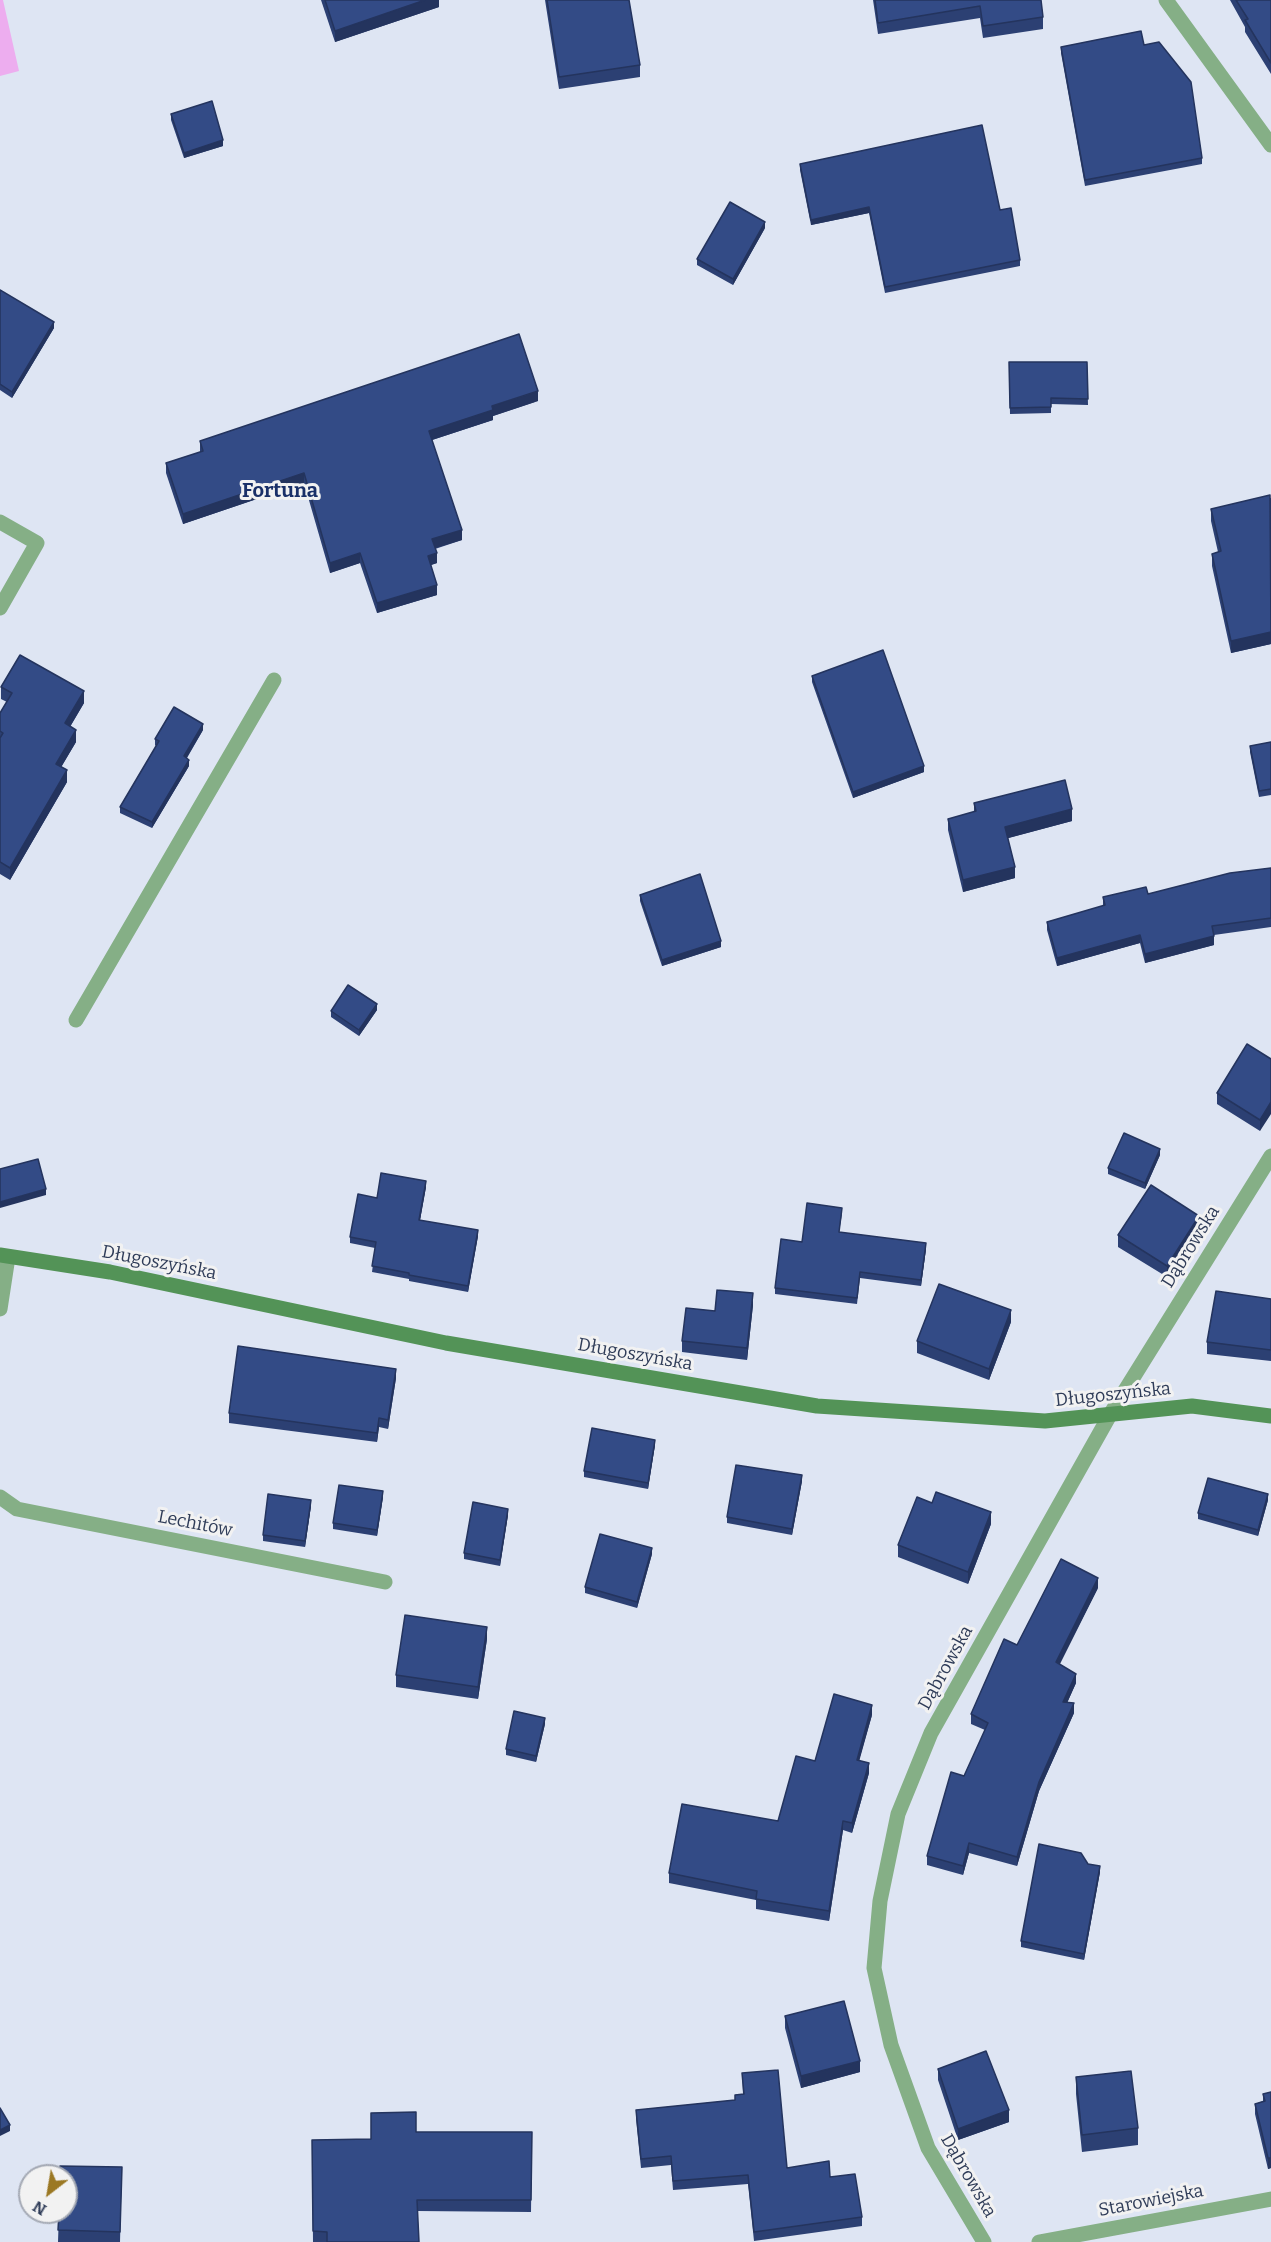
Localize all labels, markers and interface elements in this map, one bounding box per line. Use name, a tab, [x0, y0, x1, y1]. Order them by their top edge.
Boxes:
district label: Fortuna	[242, 479, 318, 503]
street label: Dąbrowska	[1157, 1202, 1225, 1292]
street label: Długoszyńska	[100, 1241, 218, 1285]
street label: Długoszyńska	[576, 1334, 694, 1376]
street label: Długoszyńska	[1054, 1378, 1172, 1412]
street label: Lechitów	[156, 1506, 234, 1542]
street label: Dąbrowska	[914, 1622, 978, 1714]
street label: Dąbrowska	[936, 2131, 1000, 2221]
north arrow	[18, 2164, 78, 2224]
street label: Starowiejska	[1097, 2180, 1205, 2222]
text: N	[29, 2197, 50, 2219]

